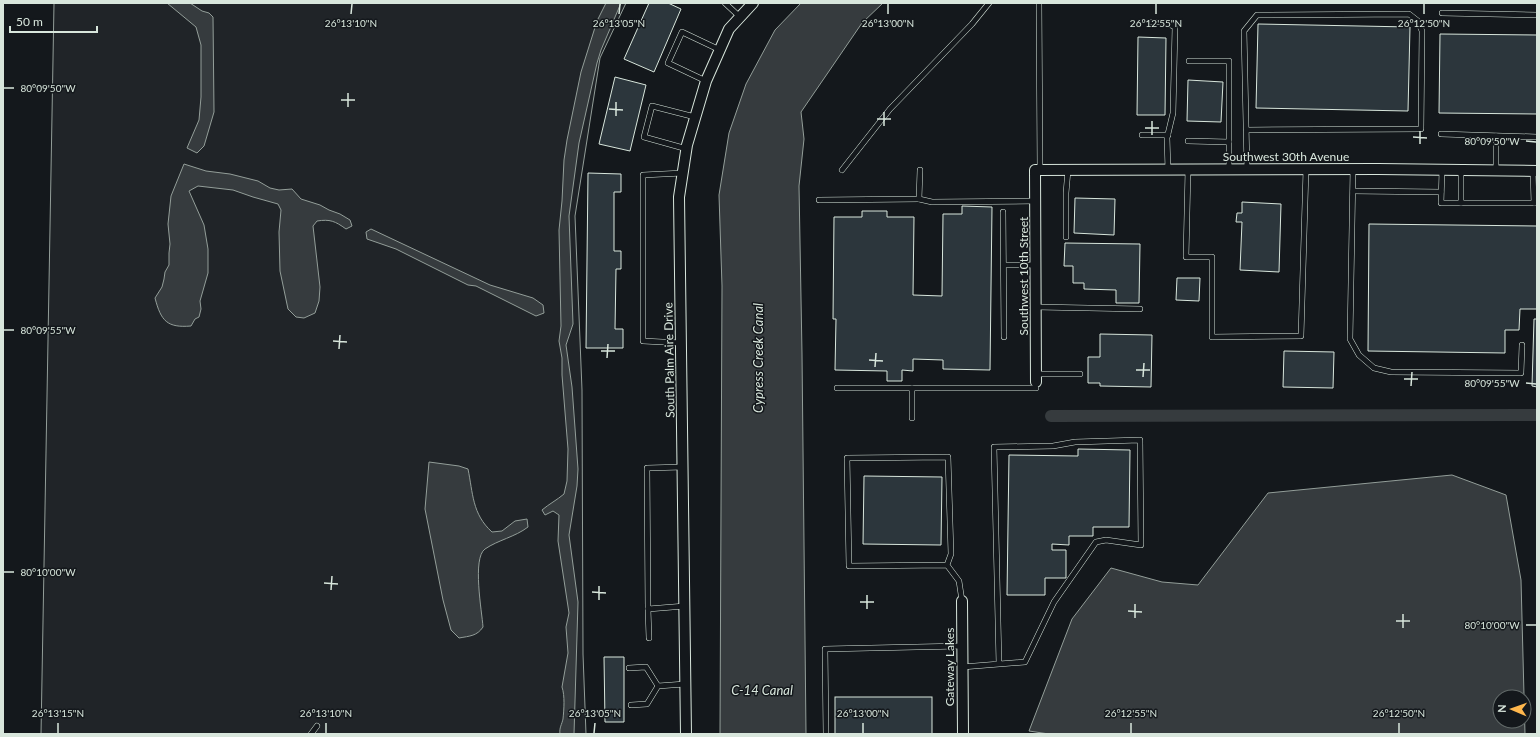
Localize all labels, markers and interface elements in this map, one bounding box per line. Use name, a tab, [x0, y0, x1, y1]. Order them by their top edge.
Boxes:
scale bar	[10, 8, 97, 34]
text: 50 m	[16, 14, 43, 29]
text: 26°13'10"N	[325, 17, 377, 29]
text: 26°13'05"N	[593, 17, 645, 29]
text: 26°13'00"N	[862, 17, 914, 29]
text: 26°12'55"N	[1130, 17, 1182, 29]
text: 26°12'50"N	[1398, 17, 1450, 29]
text: 80°09'50"W	[20, 82, 76, 94]
text: 80°09'50"W	[1464, 135, 1520, 147]
street label: Southwest 30th Avenue	[1223, 149, 1349, 164]
street label: Southwest 10th Street	[1016, 216, 1031, 335]
street label: South Palm Aire Drive	[660, 302, 678, 418]
water label: Cypress Creek Canal	[750, 303, 766, 413]
text: 80°09'55"W	[20, 324, 76, 336]
text: 80°09'55"W	[1464, 377, 1520, 389]
text: 80°10'00"W	[20, 566, 76, 578]
text: 80°10'00"W	[1464, 619, 1520, 631]
street label: Gateway Lakes	[942, 628, 957, 706]
water label: C-14 Canal	[731, 682, 793, 698]
north arrow	[1492, 689, 1532, 729]
text: N	[1495, 704, 1508, 713]
text: 26°13'15"N	[32, 707, 84, 719]
text: 26°13'10"N	[300, 707, 352, 719]
text: 26°13'05"N	[569, 707, 621, 719]
text: 26°13'00"N	[837, 707, 889, 719]
text: 26°12'55"N	[1105, 707, 1157, 719]
text: 26°12'50"N	[1373, 707, 1425, 719]

